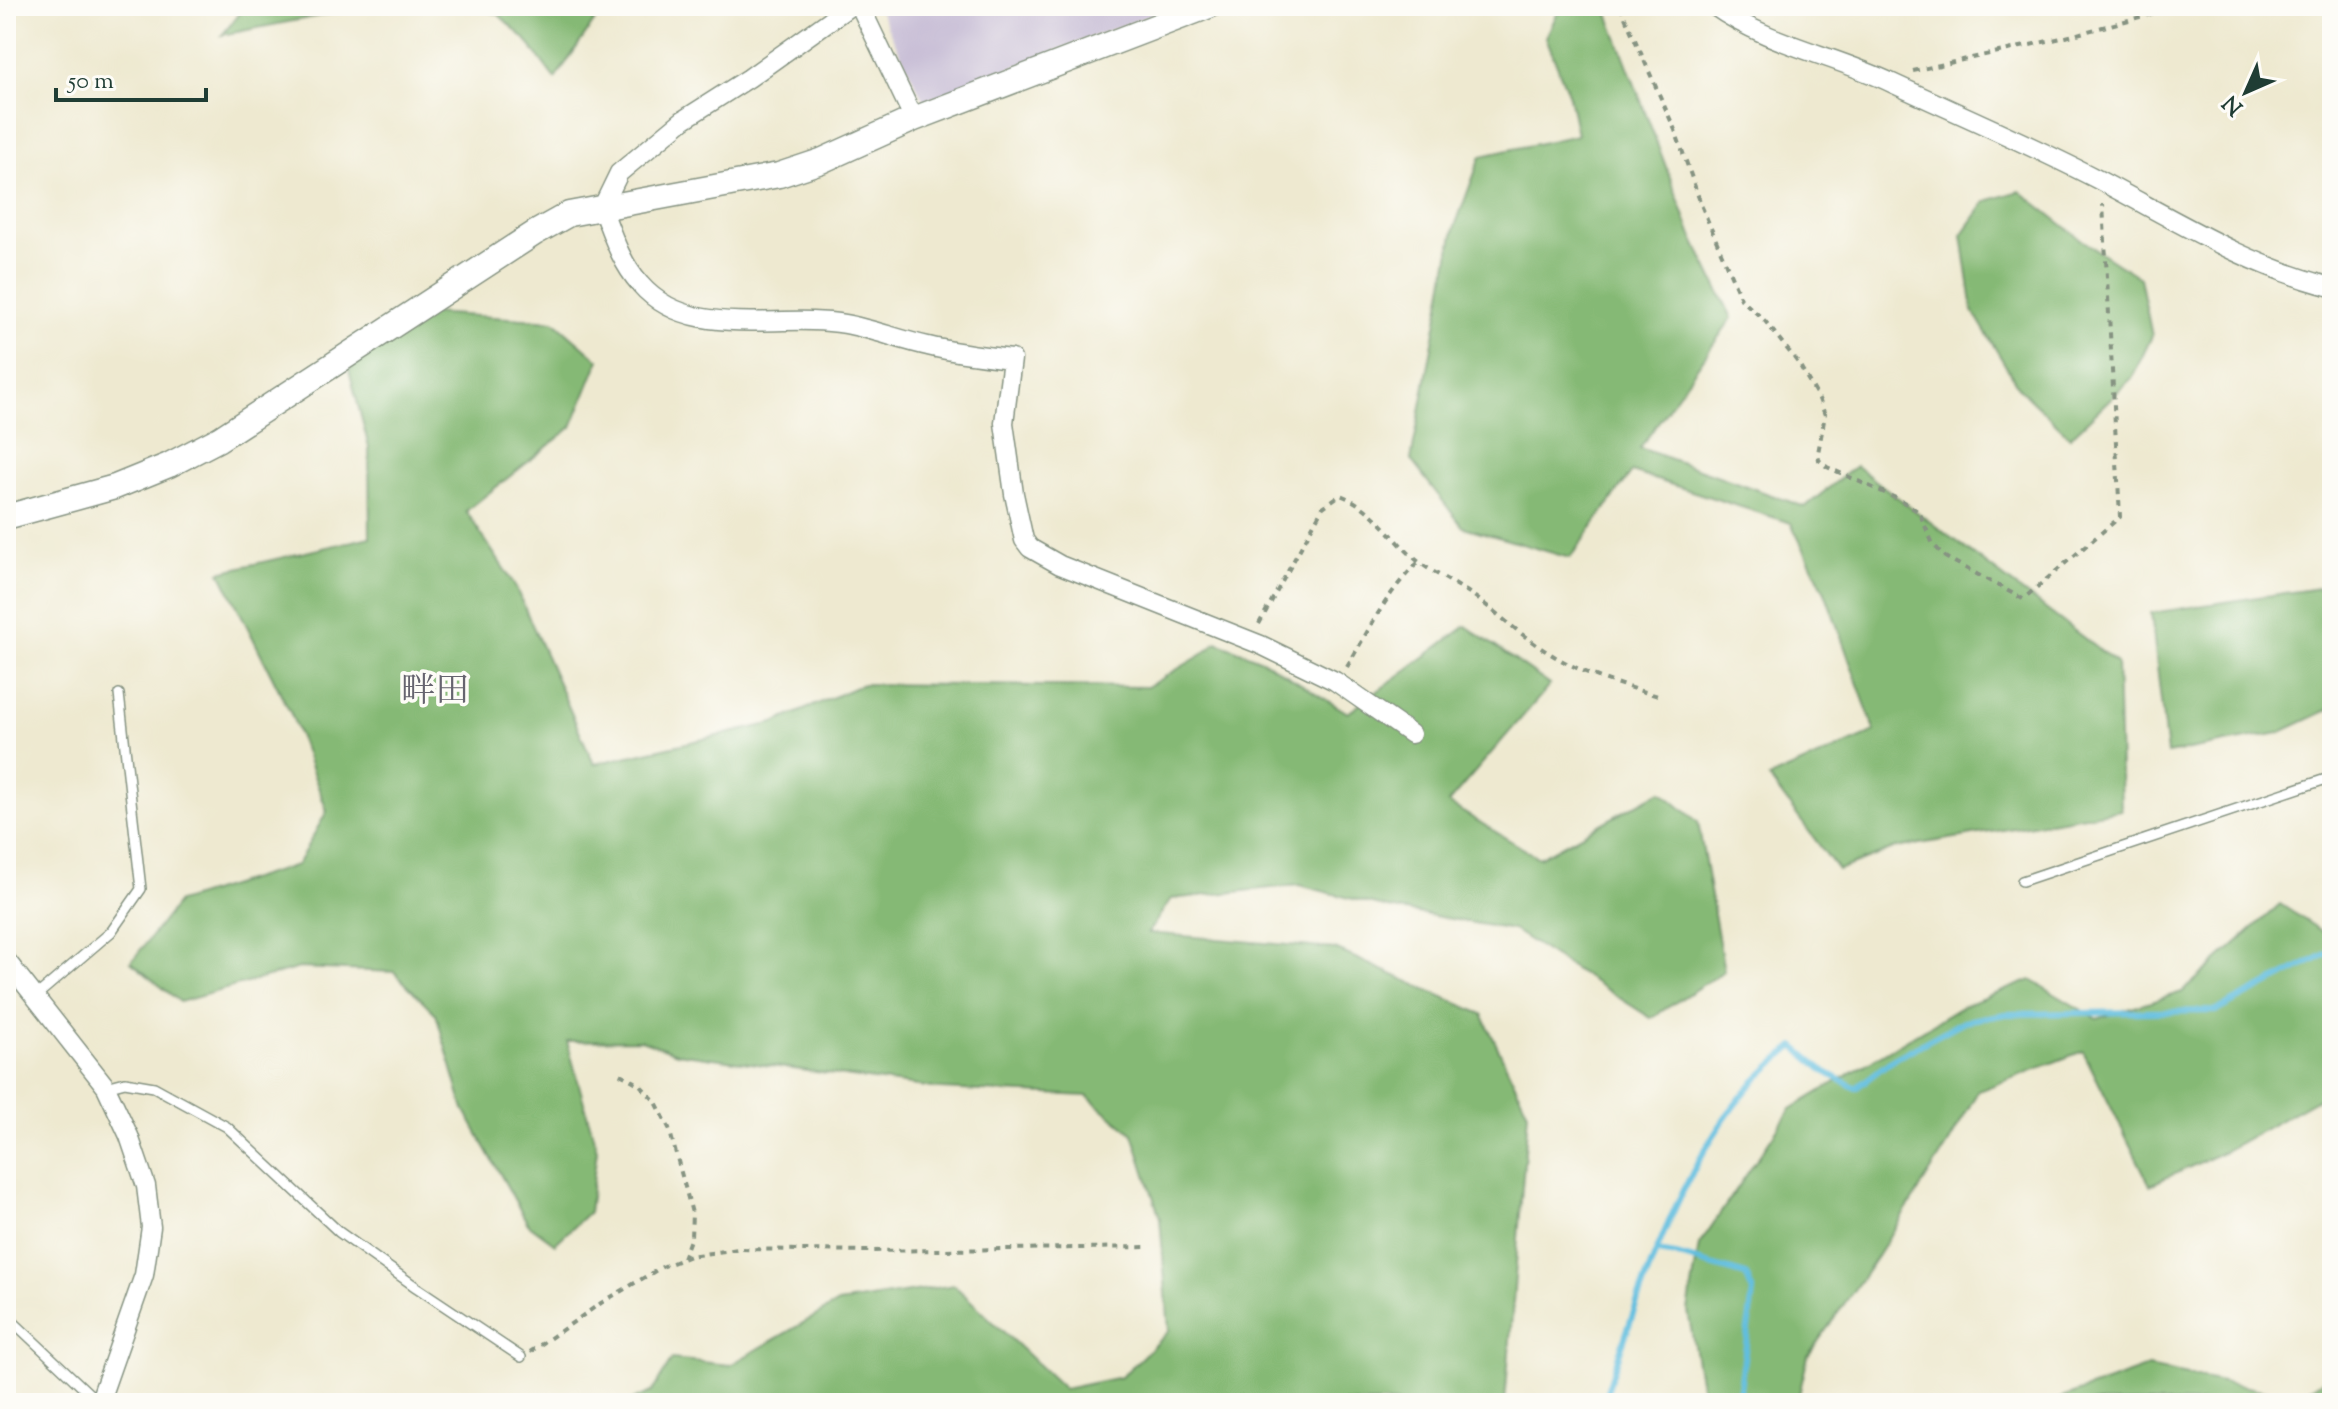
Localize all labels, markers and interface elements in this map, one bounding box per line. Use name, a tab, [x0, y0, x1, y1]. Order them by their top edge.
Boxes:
scale bar	[56, 52, 206, 102]
north arrow	[2206, 52, 2286, 132]
text: 50 m	[66, 65, 114, 99]
text: N	[2216, 86, 2252, 122]
district label: 畔田	[401, 668, 469, 717]

